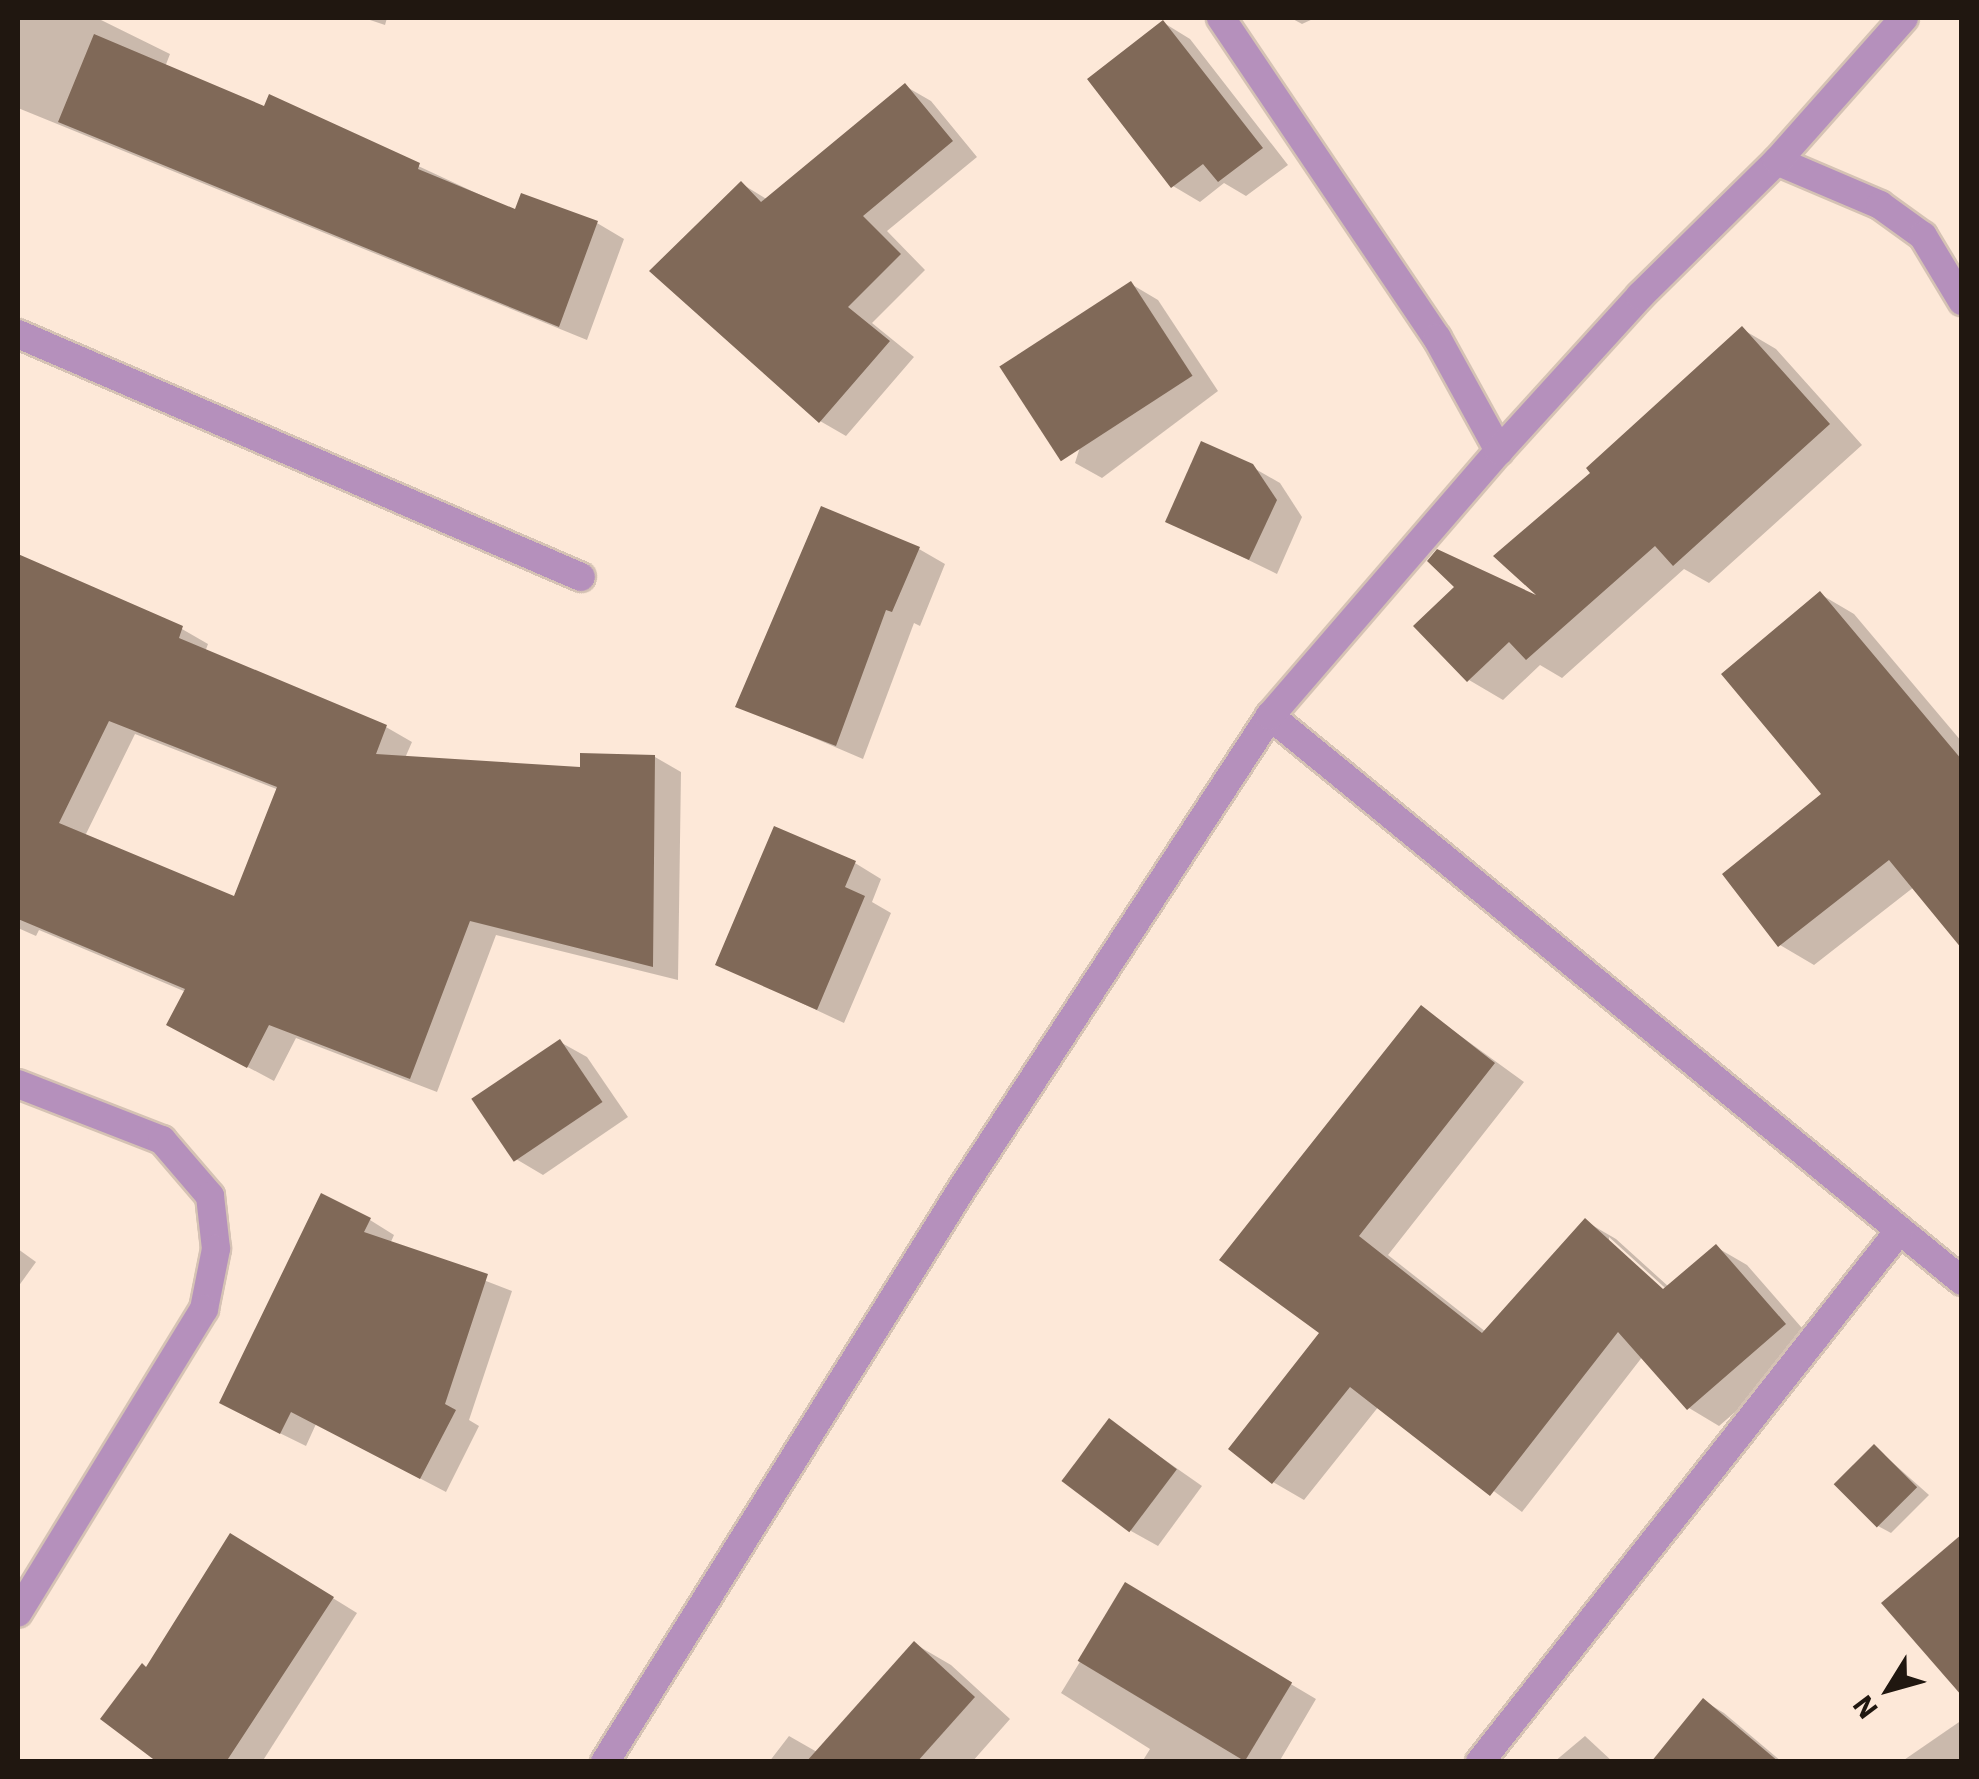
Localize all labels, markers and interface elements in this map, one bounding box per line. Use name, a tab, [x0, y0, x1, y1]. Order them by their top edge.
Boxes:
north arrow	[1839, 1639, 1939, 1739]
text: N	[1844, 1688, 1886, 1727]

